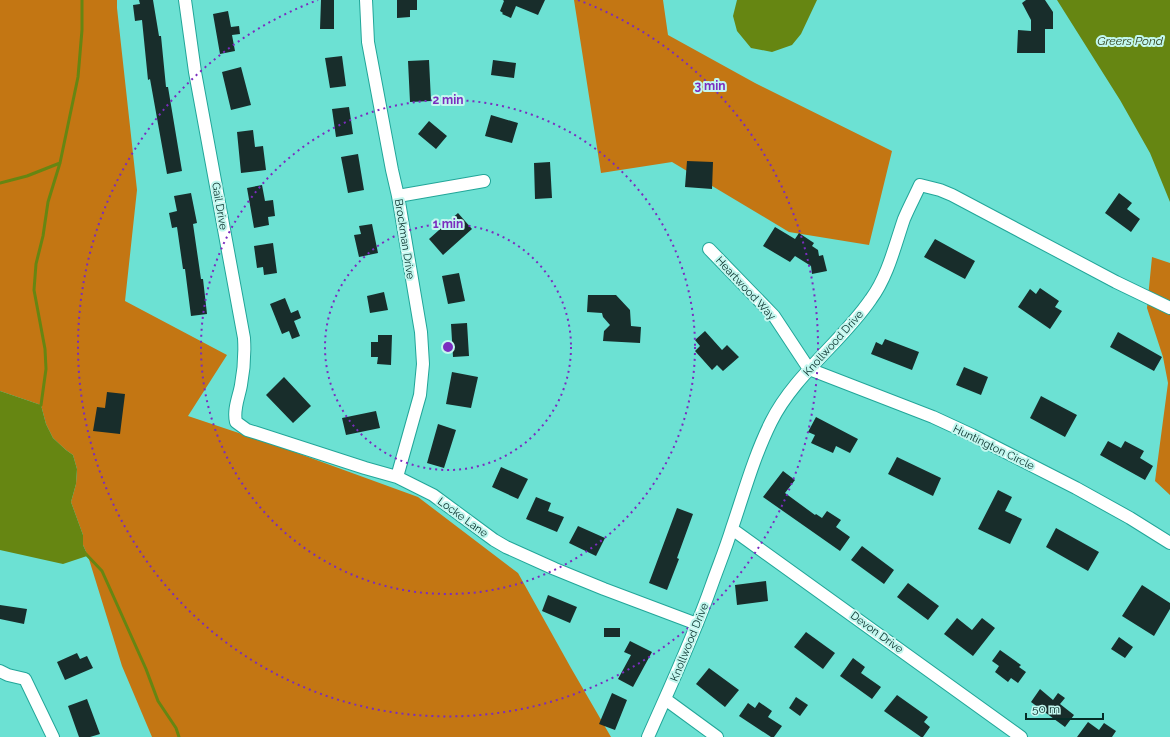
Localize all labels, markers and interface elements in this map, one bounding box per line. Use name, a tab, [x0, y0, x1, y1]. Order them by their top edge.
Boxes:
water label: Greers Pond	[1097, 34, 1164, 48]
text: 3 min	[694, 79, 726, 93]
text: 2 min	[432, 93, 464, 107]
street label: Gail Drive	[209, 181, 230, 231]
street label: Brockman Drive	[392, 198, 417, 281]
text: 1 min	[433, 217, 463, 231]
street label: Heartwood Way	[713, 254, 778, 323]
street label: Knollwood Drive	[801, 308, 867, 379]
centre of rings	[441, 340, 455, 354]
street label: Huntington Circle	[951, 422, 1037, 473]
street label: Locke Lane	[435, 495, 491, 540]
street label: Knollwood Drive	[668, 601, 711, 683]
street label: Devon Drive	[848, 609, 906, 656]
scale bar	[1026, 695, 1103, 721]
text: 50 m	[1032, 702, 1060, 716]

